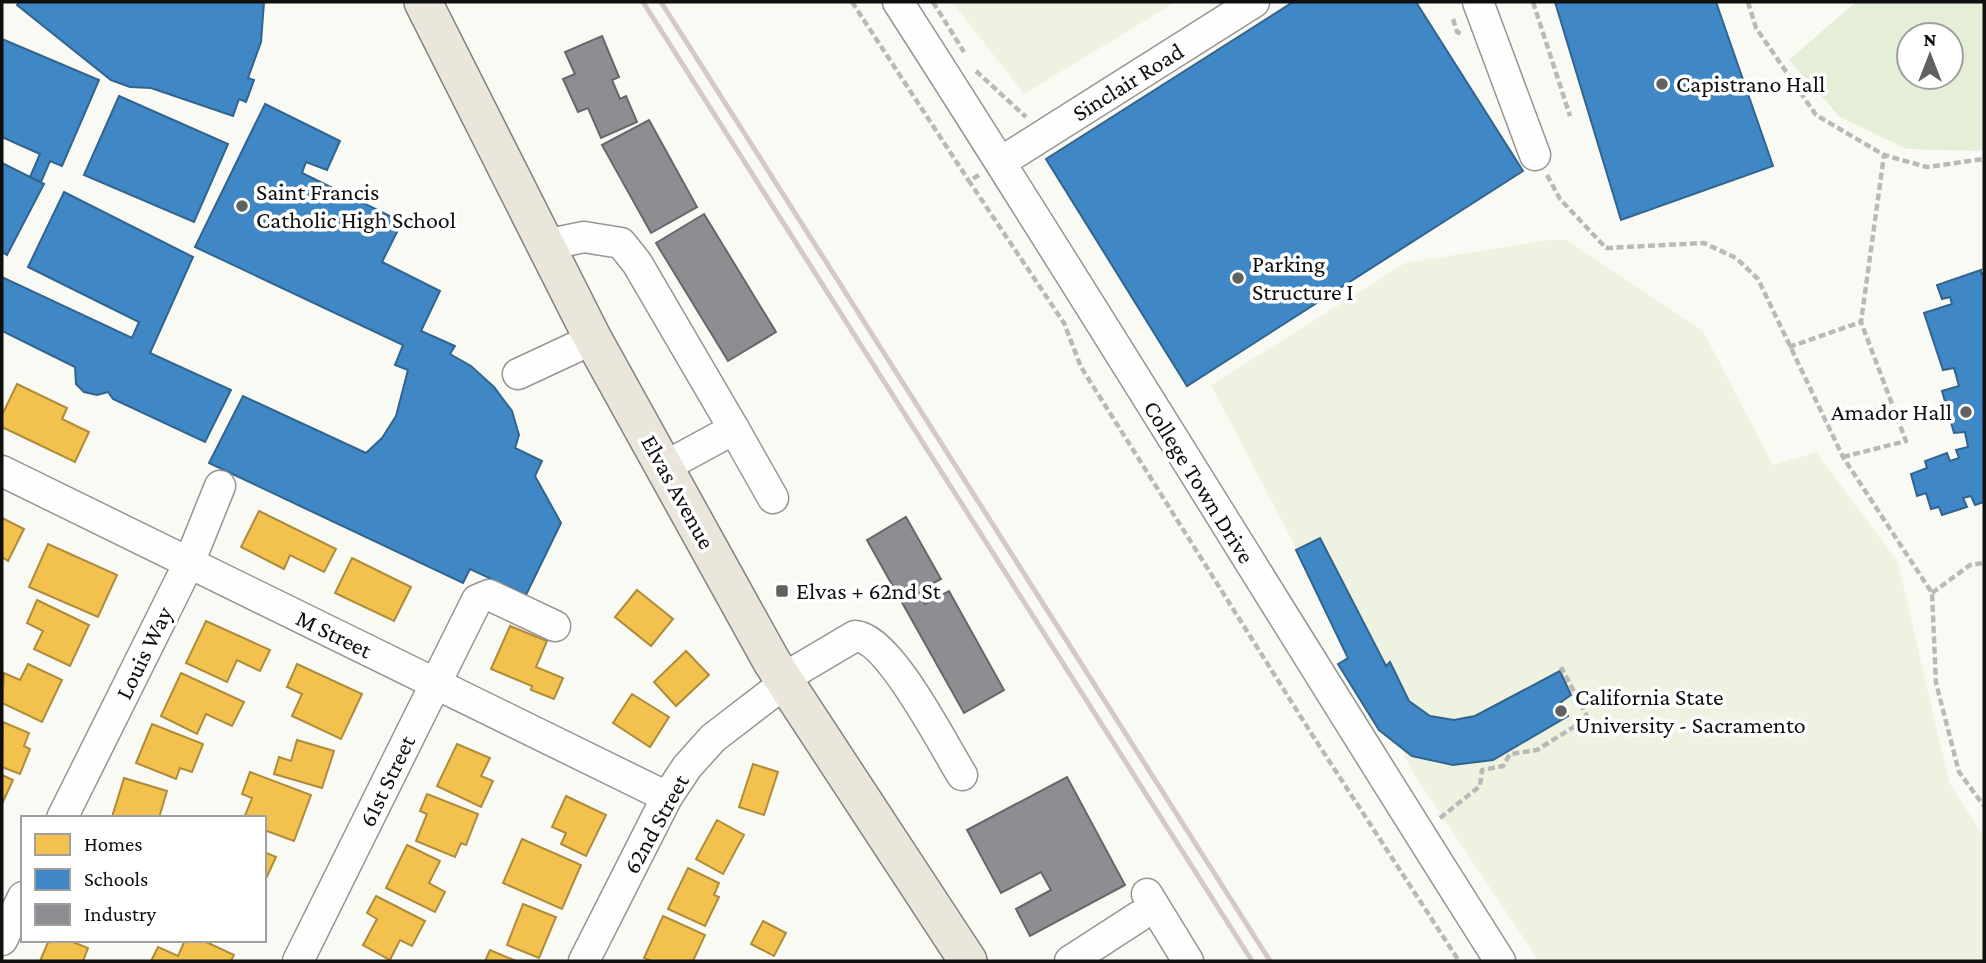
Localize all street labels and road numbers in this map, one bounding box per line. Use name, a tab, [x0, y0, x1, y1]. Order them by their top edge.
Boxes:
street label: Sinclair Road	[1067, 37, 1188, 126]
street label: College Town Drive	[1138, 395, 1260, 568]
street label: Elvas Avenue	[636, 430, 721, 553]
street label: Louis Way	[110, 601, 178, 704]
street label: M Street	[292, 604, 377, 664]
street label: 61st Street	[353, 730, 421, 831]
street label: 62nd Street	[617, 768, 694, 878]

